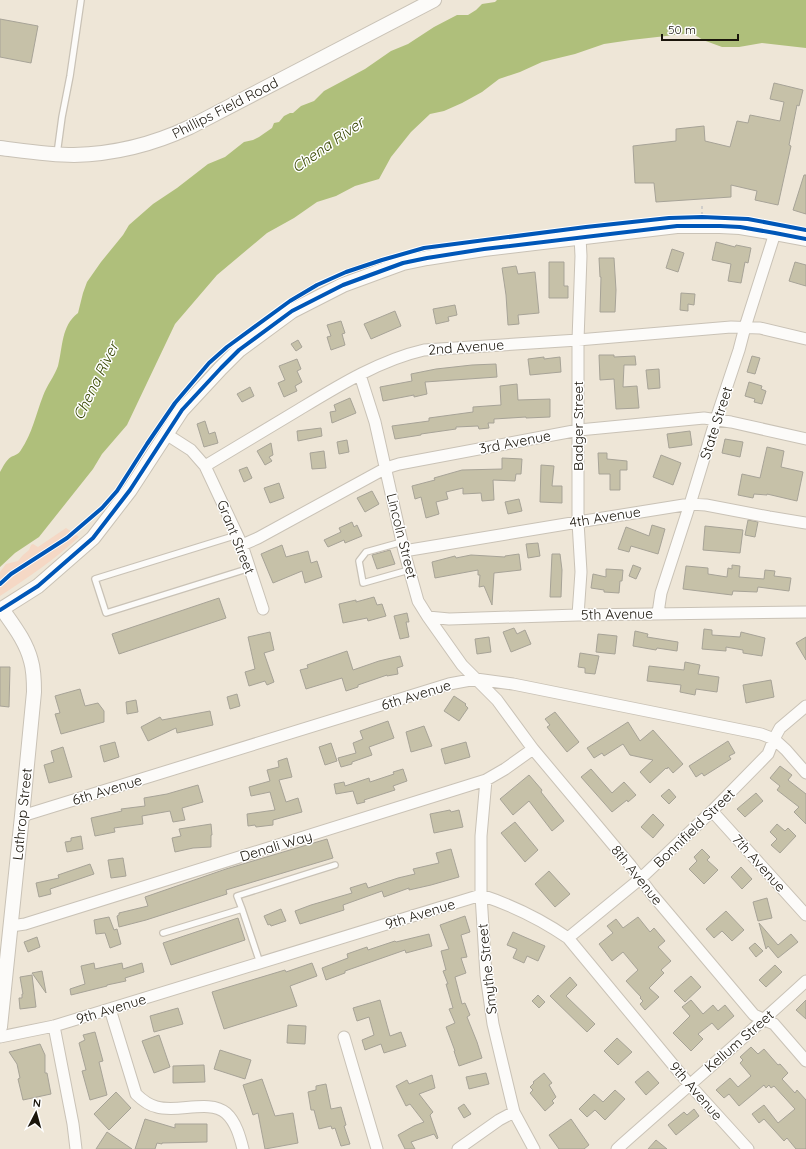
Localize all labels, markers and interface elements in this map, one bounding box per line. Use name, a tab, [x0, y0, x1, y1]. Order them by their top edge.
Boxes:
scale bar	[662, 16, 738, 42]
text: 50 m	[668, 22, 696, 37]
street label: Phillips Field Road	[169, 74, 281, 142]
water label: Chena River	[288, 111, 369, 176]
street label: 2nd Avenue	[427, 335, 505, 359]
water label: Chena River	[69, 337, 123, 423]
street label: Badger Street	[569, 381, 587, 471]
street label: State Street	[696, 384, 736, 462]
street label: 3rd Avenue	[478, 426, 552, 458]
street label: Lincoln Street	[383, 491, 421, 581]
street label: Grant Street	[213, 497, 259, 577]
street label: 4th Avenue	[568, 502, 642, 532]
street label: 5th Avenue	[581, 604, 653, 624]
street label: 6th Avenue	[379, 676, 453, 714]
street label: Lathrop Street	[8, 767, 36, 861]
street label: 6th Avenue	[70, 771, 144, 809]
street label: Bonnifield Street	[650, 784, 739, 871]
street label: Denali Way	[238, 826, 314, 866]
street label: 7th Avenue	[728, 830, 790, 896]
street label: 8th Avenue	[607, 841, 667, 909]
street label: 9th Avenue	[383, 895, 457, 933]
street label: Smythe Street	[473, 922, 501, 1015]
street label: 9th Avenue	[74, 990, 148, 1028]
street label: Kellum Street	[701, 1006, 778, 1076]
street label: 9th Avenue	[666, 1058, 727, 1124]
north arrow	[16, 1093, 56, 1133]
text: N	[32, 1096, 42, 1110]

